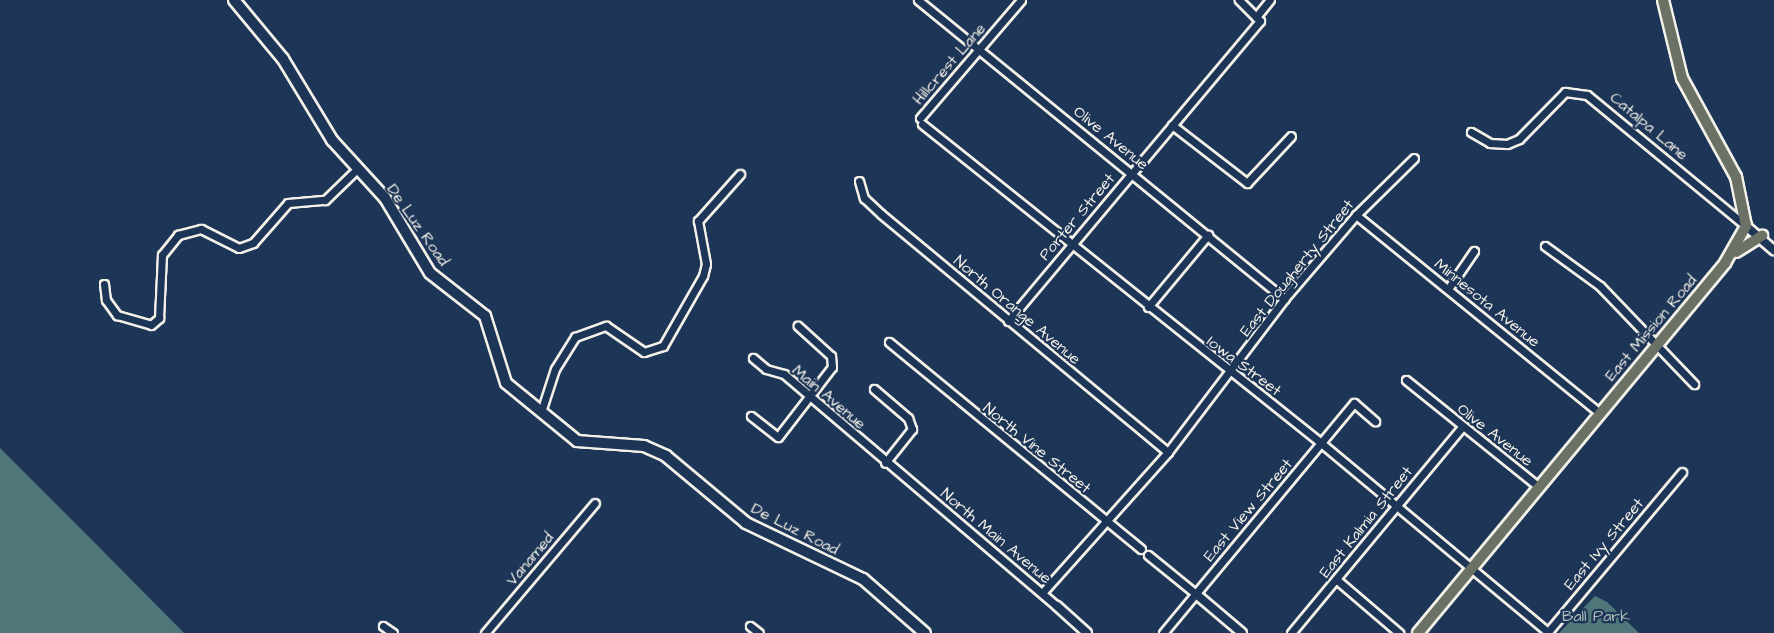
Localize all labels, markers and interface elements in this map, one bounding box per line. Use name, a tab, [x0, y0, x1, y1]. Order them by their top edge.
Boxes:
street label: Hillcrest Lane	[908, 19, 990, 109]
street label: Catalpa Lane	[1606, 88, 1692, 164]
street label: Olive Avenue	[1070, 102, 1152, 174]
street label: Porter Street	[1035, 170, 1119, 264]
street label: De Luz Road	[383, 180, 453, 270]
street label: East Dougherty Street	[1236, 196, 1358, 340]
street label: North Orange Avenue	[950, 251, 1084, 369]
street label: Minnesota Avenue	[1430, 255, 1544, 351]
street label: East Mission Road	[1601, 271, 1701, 385]
street label: Iowa Street	[1203, 332, 1285, 400]
street label: Main Avenue	[788, 361, 870, 433]
street label: North Vine Street	[979, 399, 1095, 497]
street label: Olive Avenue	[1453, 399, 1537, 471]
street label: East View Street	[1199, 455, 1297, 565]
street label: East Kalmia Street	[1315, 462, 1417, 582]
street label: North Main Avenue	[937, 484, 1055, 588]
street label: East Ivy Street	[1560, 494, 1648, 594]
street label: De Luz Road	[748, 499, 842, 559]
street label: Vanamed	[502, 528, 558, 590]
park label: Ball Park	[1562, 606, 1630, 626]

